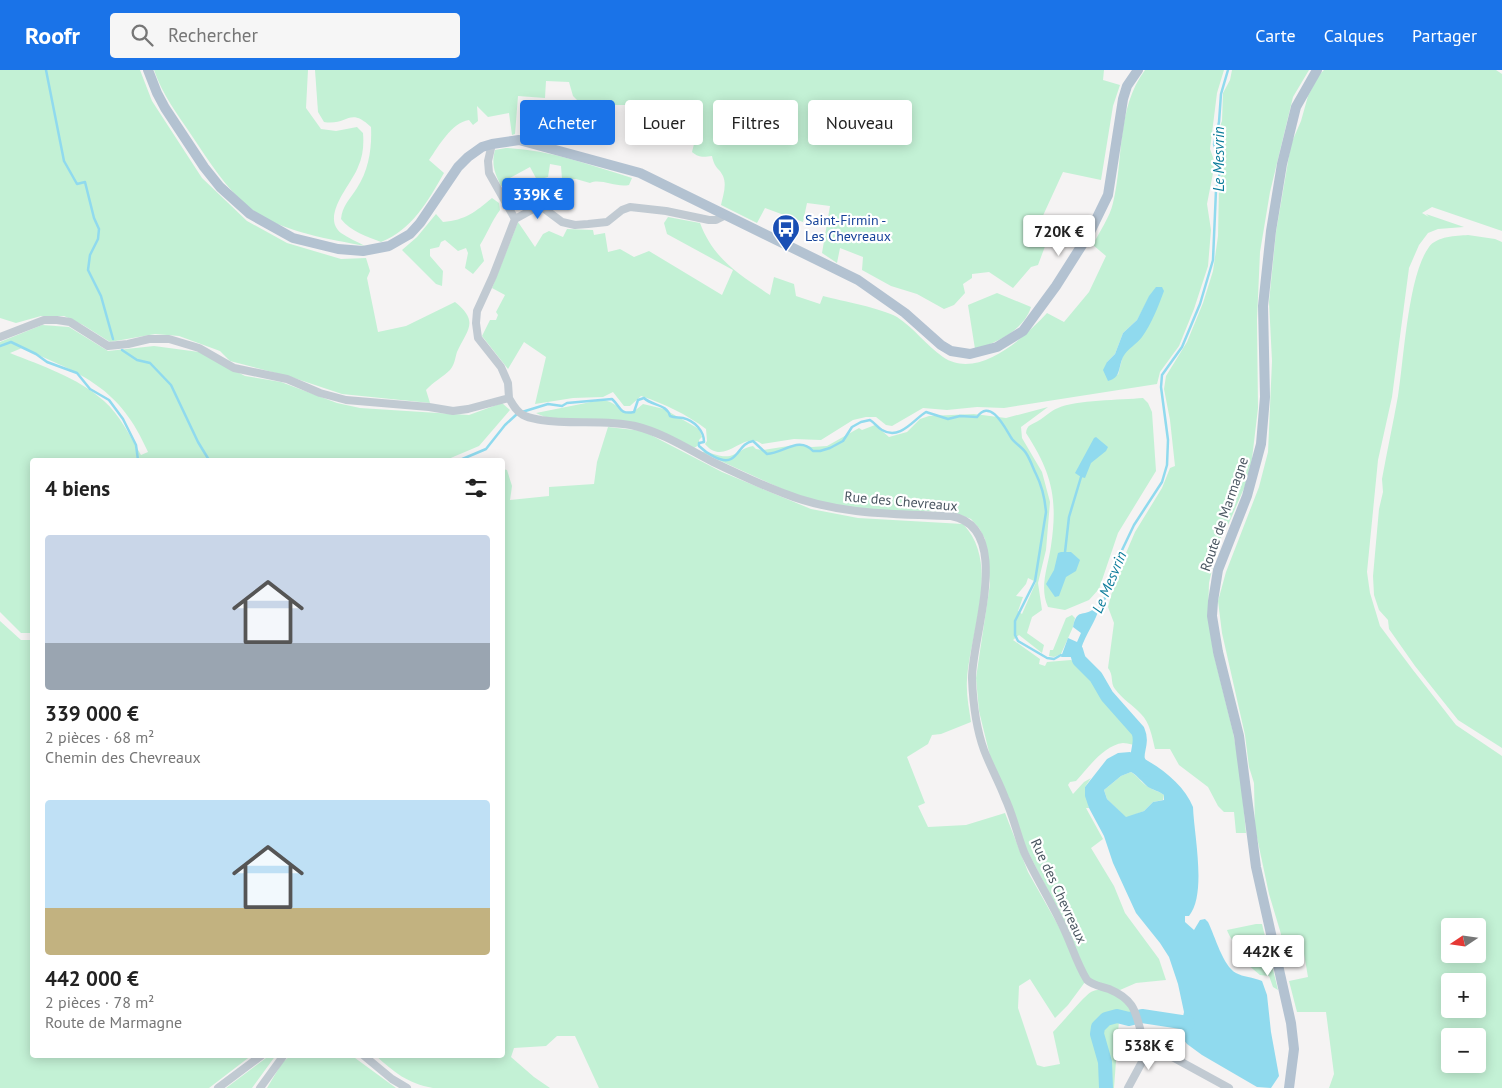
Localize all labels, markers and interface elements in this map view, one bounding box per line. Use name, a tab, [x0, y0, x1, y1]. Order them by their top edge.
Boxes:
search box	[110, 13, 460, 58]
text: Roofr	[25, 20, 80, 51]
icon: search	[128, 21, 156, 49]
text: Rechercher	[168, 23, 258, 47]
text: Carte	[1255, 24, 1296, 47]
text: Calques	[1324, 24, 1384, 47]
text: Partager	[1412, 24, 1477, 47]
chip: Acheter	[520, 100, 615, 145]
chip: Louer	[625, 100, 703, 145]
chip: Filtres	[713, 100, 798, 145]
chip: Nouveau	[808, 100, 912, 145]
water label: Le Mesvrin	[1209, 126, 1228, 192]
pin: 339K €	[497, 178, 579, 220]
text: 339K €	[513, 184, 563, 204]
place label: Saint-Firmin - Les Chevreaux	[805, 211, 891, 245]
bus stop icon: Saint-Firmin - Les Chevreaux	[771, 213, 801, 252]
pin: 720K €	[1018, 214, 1100, 257]
text: 720K €	[1034, 221, 1084, 241]
street label: Route de Marmagne	[1196, 454, 1252, 574]
icon: filters	[462, 474, 490, 502]
text: 4 biens	[45, 475, 110, 502]
street label: Rue des Chevreaux	[844, 487, 958, 515]
water label: Le Mesvrin	[1087, 548, 1131, 616]
icon: home	[223, 567, 313, 657]
text: 339 000 €	[45, 700, 139, 727]
text: 2 pièces · 68 m²	[45, 727, 154, 747]
text: Chemin des Chevreaux	[45, 747, 201, 767]
icon: home	[223, 832, 313, 922]
street label: Rue des Chevreaux	[1027, 836, 1091, 946]
north arrow	[1441, 918, 1486, 962]
map controls	[1441, 918, 1486, 1073]
pin: 442K €	[1227, 934, 1309, 977]
text: 442K €	[1243, 941, 1293, 961]
text: 442 000 €	[45, 965, 139, 992]
button: +	[1441, 973, 1486, 1018]
text: 2 pièces · 78 m²	[45, 992, 154, 1012]
text: Route de Marmagne	[45, 1012, 182, 1032]
pin: 538K €	[1108, 1028, 1190, 1071]
button: −	[1441, 1028, 1486, 1073]
text: 538K €	[1124, 1035, 1174, 1055]

